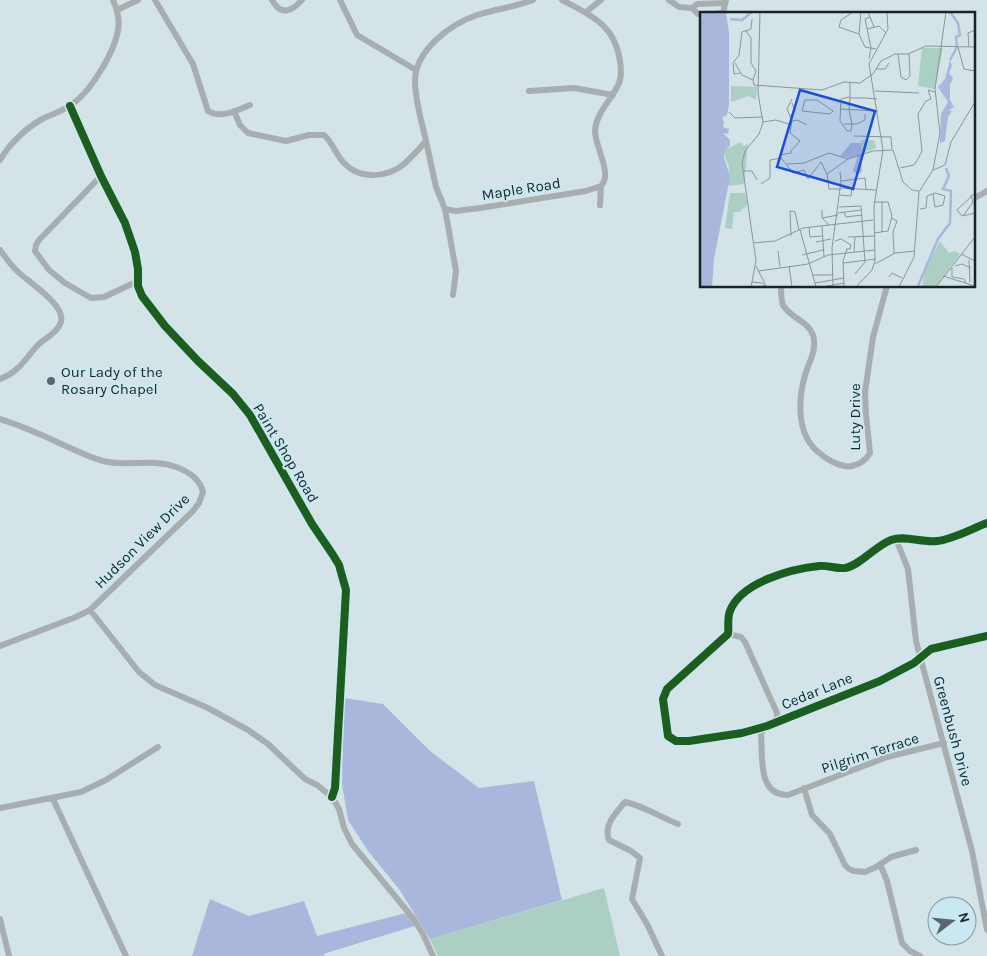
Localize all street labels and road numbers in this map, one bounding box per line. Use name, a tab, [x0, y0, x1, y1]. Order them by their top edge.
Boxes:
street label: Maple Road	[480, 174, 562, 204]
street label: Luty Drive	[846, 383, 864, 451]
street label: Paint Shop Road	[249, 400, 323, 506]
street label: Hudson View Drive	[91, 490, 193, 592]
street label: Cedar Lane	[779, 669, 855, 713]
street label: Greenbush Drive	[930, 674, 976, 788]
street label: Pilgrim Terrace	[819, 729, 921, 777]

